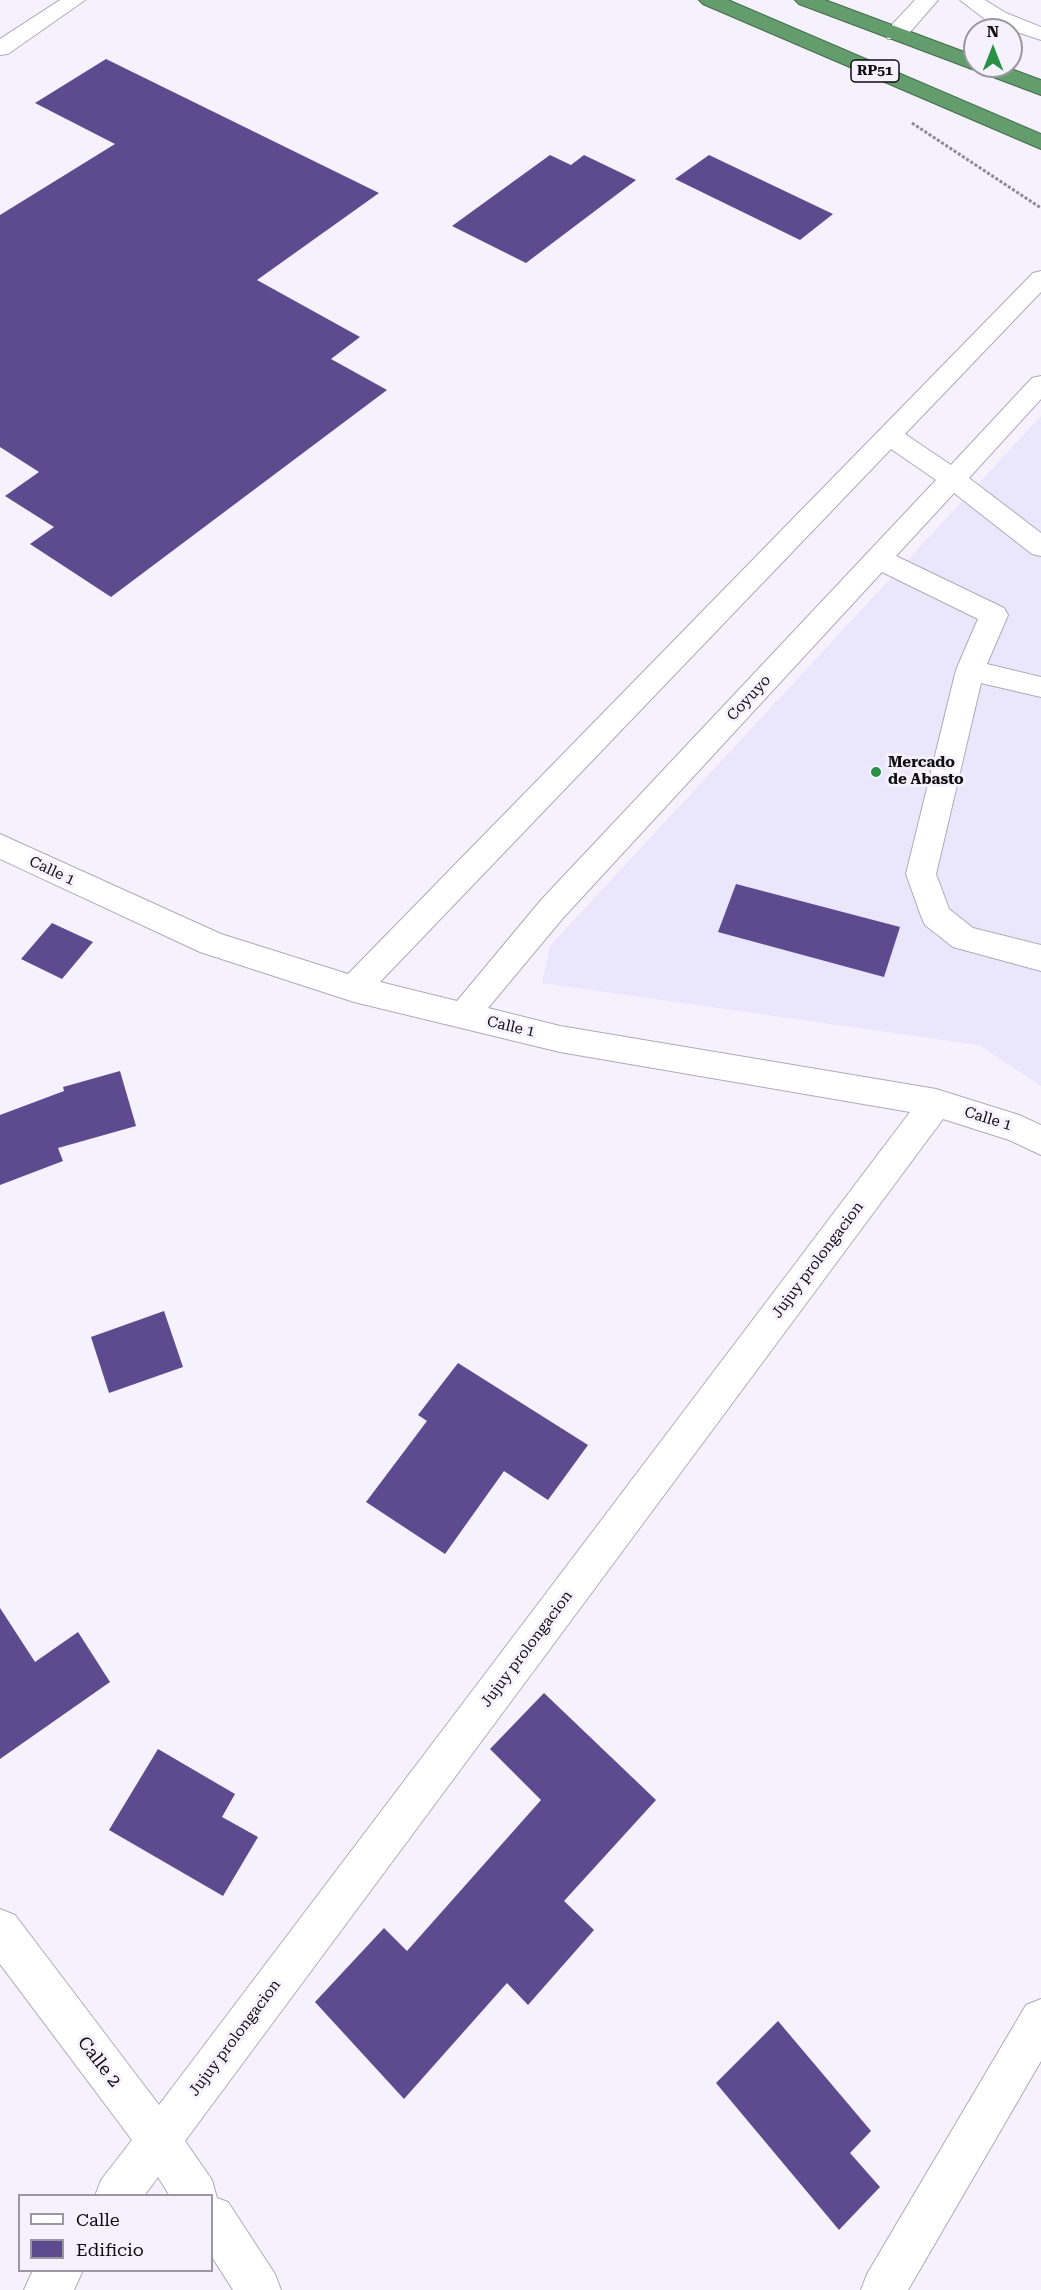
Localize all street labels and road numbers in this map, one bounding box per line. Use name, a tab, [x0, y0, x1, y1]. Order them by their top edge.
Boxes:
road number: RP51	[851, 60, 899, 82]
street label: Coyuyo	[723, 671, 775, 725]
street label: Calle 1	[26, 853, 78, 889]
street label: Calle 1	[485, 1013, 537, 1041]
street label: Calle 1	[962, 1103, 1014, 1135]
street label: Jujuy prolongacion	[768, 1198, 868, 1322]
street label: Jujuy prolongacion	[477, 1587, 577, 1711]
street label: Jujuy prolongacion	[185, 1976, 285, 2100]
street label: Calle 2	[73, 2032, 125, 2092]

